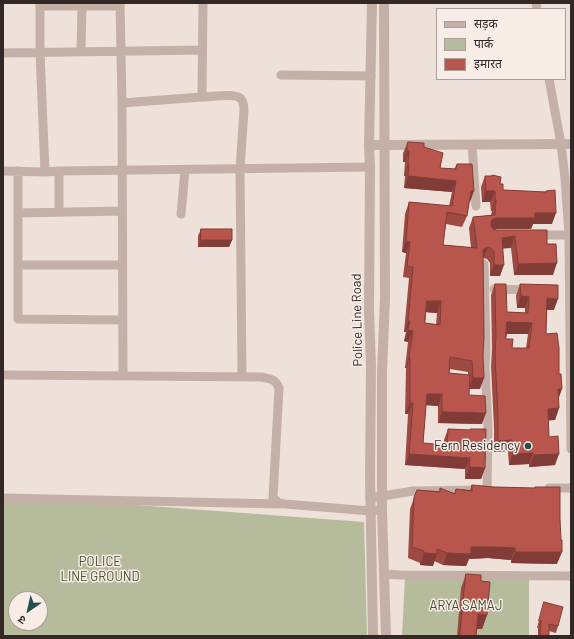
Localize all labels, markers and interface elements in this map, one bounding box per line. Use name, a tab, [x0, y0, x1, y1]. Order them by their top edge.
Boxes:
legend	[436, 8, 566, 80]
text: सड़क	[474, 16, 498, 30]
text: पार्क	[474, 36, 493, 50]
text: इमारत	[474, 56, 502, 70]
street label: Police Line Road	[348, 273, 366, 367]
place label: Fern Residency	[434, 438, 520, 454]
marker: Fern Residency	[523, 441, 533, 451]
park label: POLICE LINE GROUND	[61, 554, 139, 585]
north arrow	[8, 591, 48, 631]
park label: ARYA SAMAJ	[430, 598, 502, 614]
text: उ	[15, 613, 28, 628]

